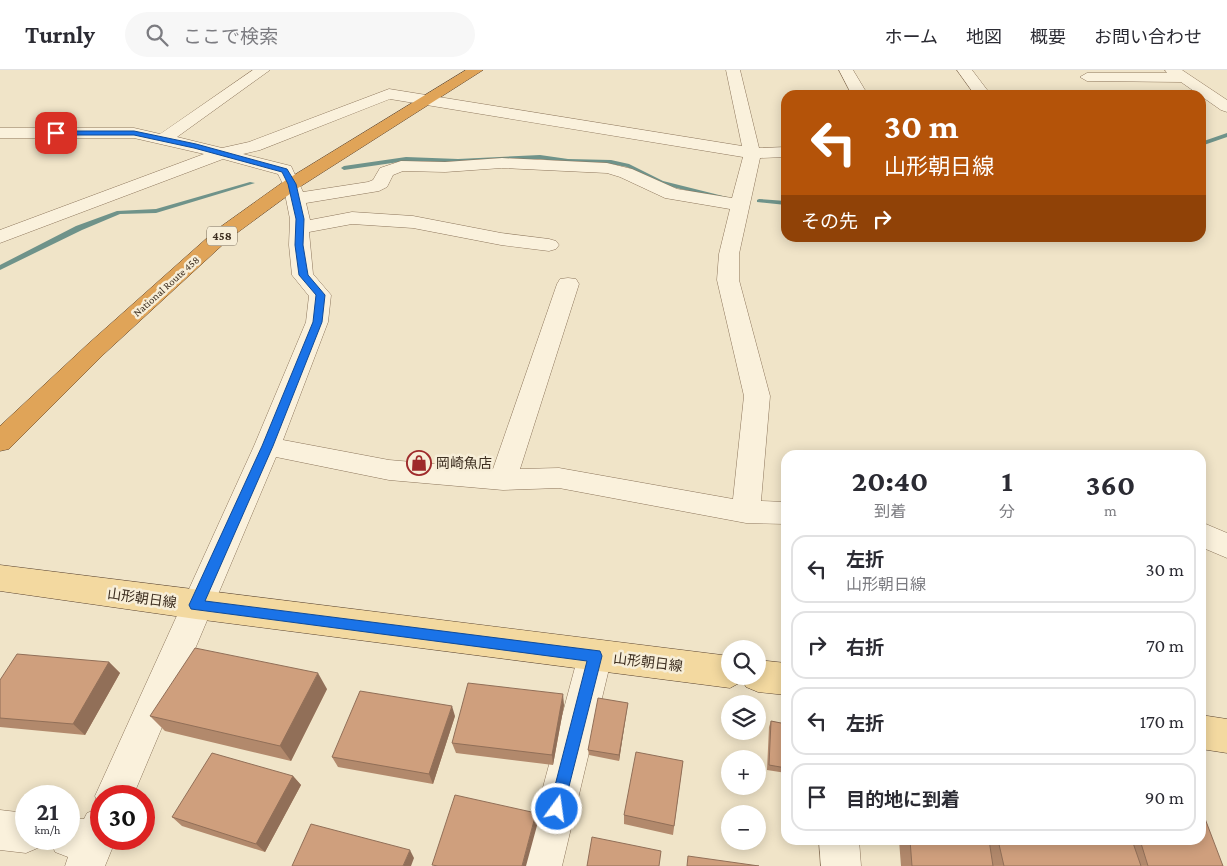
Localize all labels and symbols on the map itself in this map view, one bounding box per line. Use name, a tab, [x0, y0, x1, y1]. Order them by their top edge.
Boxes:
pin	[35, 112, 77, 154]
road number: 458	[207, 227, 237, 246]
street label: National Route 458	[131, 253, 201, 319]
shop icon: 岡崎魚店	[406, 450, 432, 476]
place label: 岡崎魚店	[436, 455, 492, 471]
street label: 山形朝日線	[106, 585, 178, 611]
street label: 山形朝日線	[612, 650, 684, 674]
position arrow	[530, 782, 582, 834]
speed limit sign: 30	[90, 785, 155, 850]

